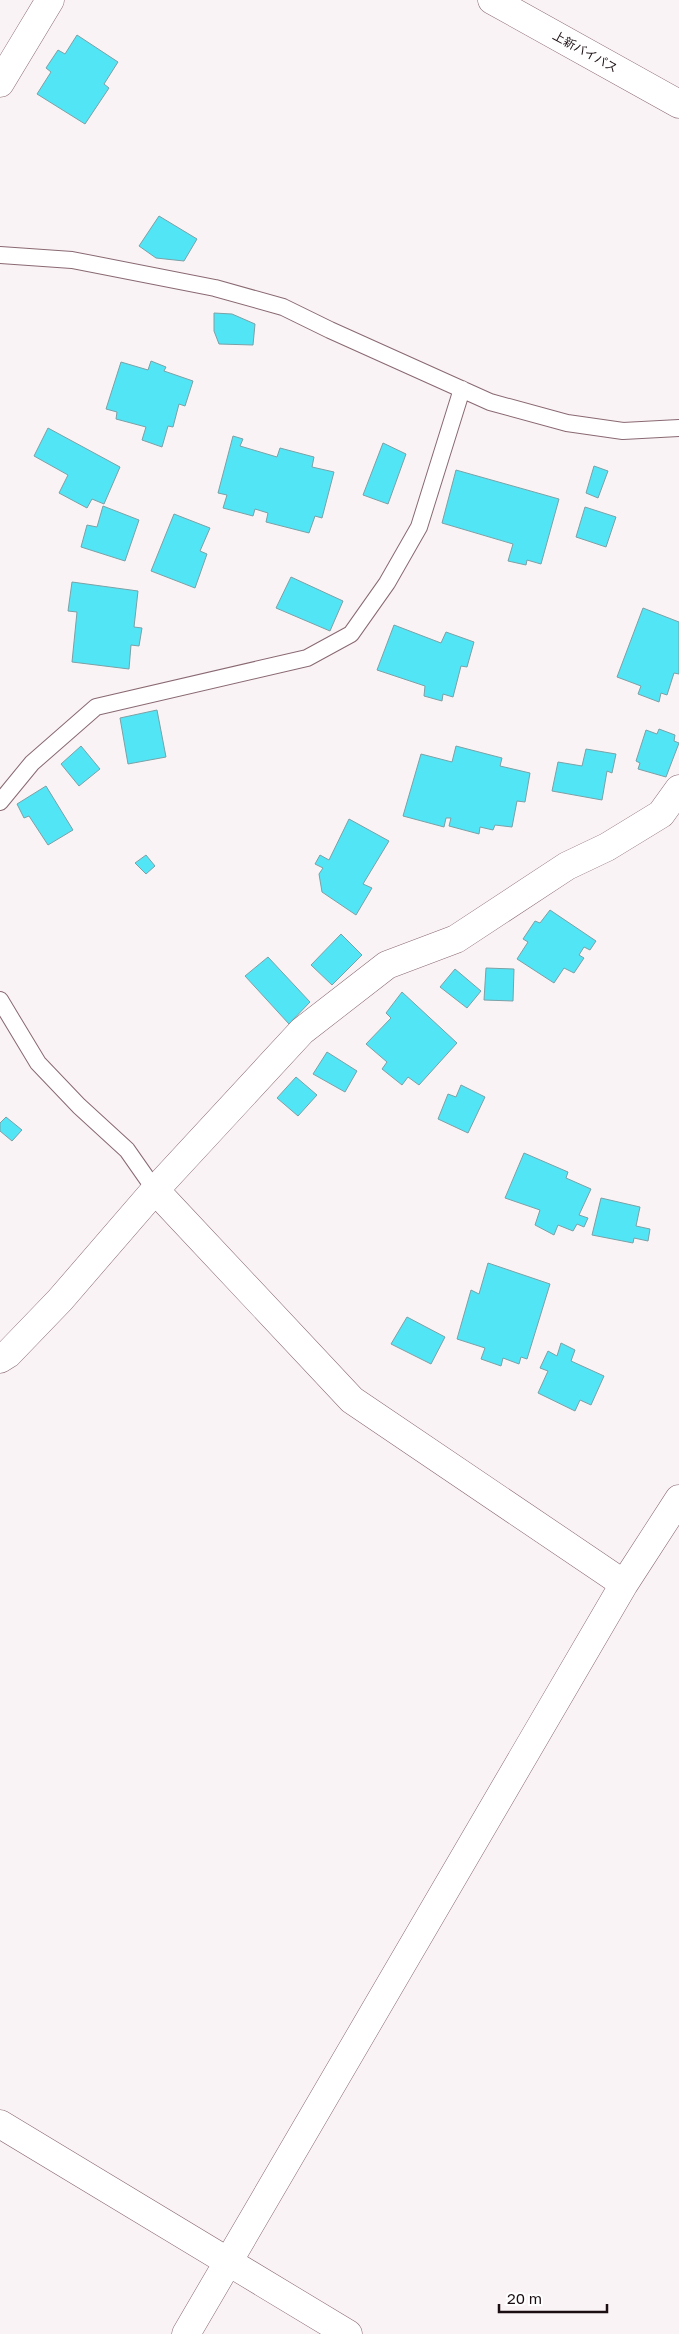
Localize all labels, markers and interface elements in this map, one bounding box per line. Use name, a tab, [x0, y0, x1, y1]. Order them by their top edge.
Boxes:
street label: 上新バイパス	[550, 28, 620, 76]
scale bar	[499, 2282, 606, 2314]
text: 20 m	[507, 2289, 542, 2307]

